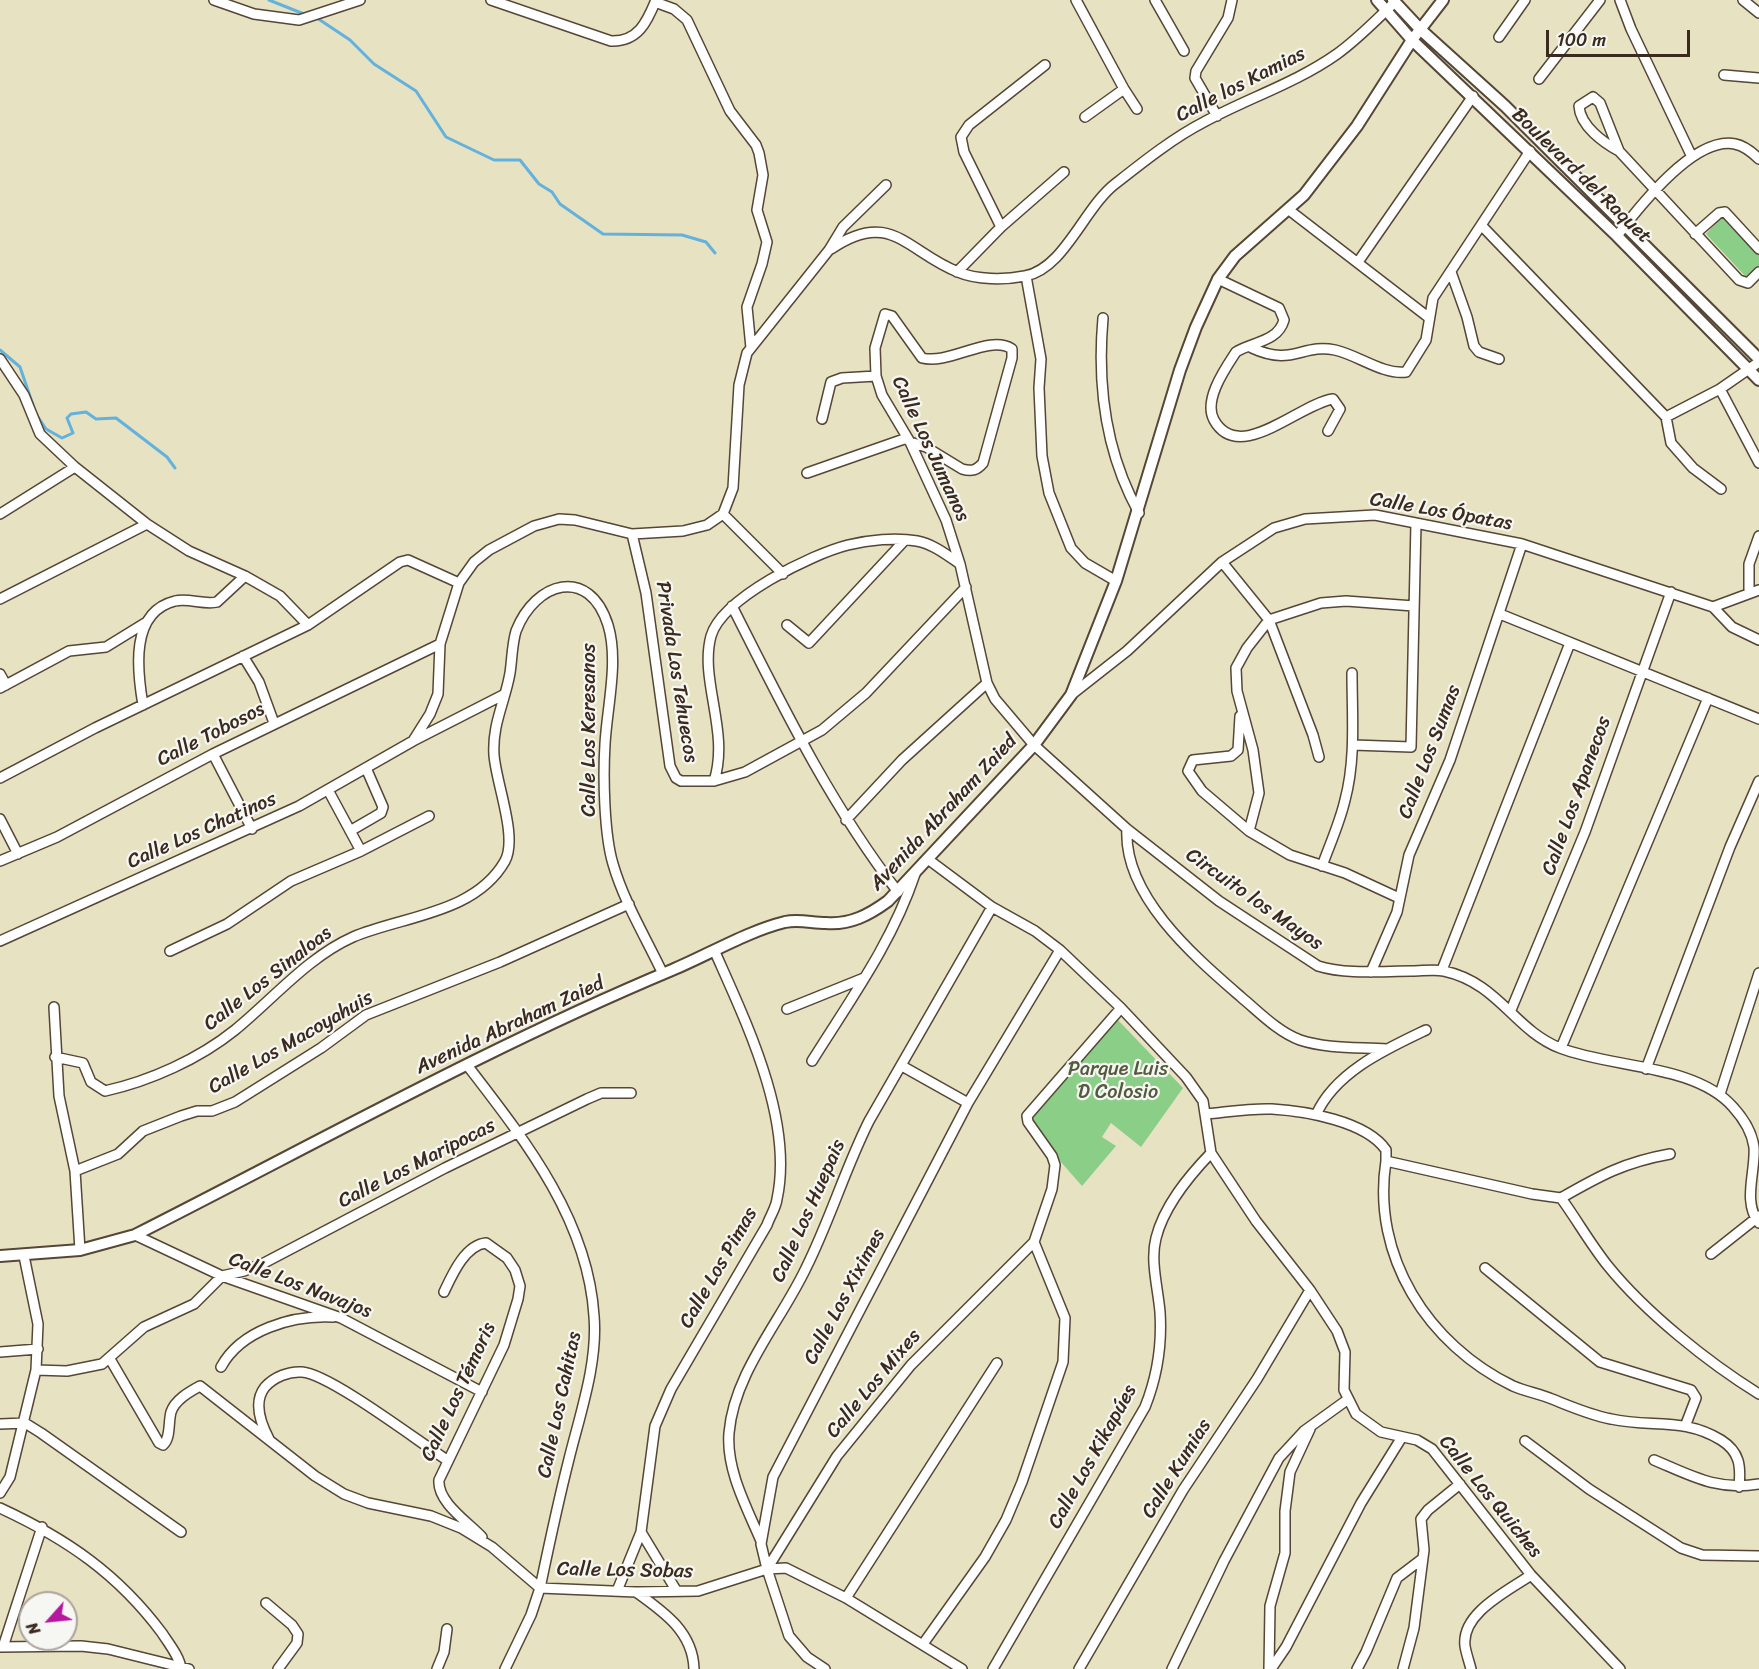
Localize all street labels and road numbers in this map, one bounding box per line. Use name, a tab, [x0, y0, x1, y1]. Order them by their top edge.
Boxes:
street label: Calle los Kamias	[1172, 42, 1310, 128]
street label: Boulevard del Raquet	[1506, 103, 1656, 249]
street label: Calle Los Jumanos	[886, 373, 974, 525]
street label: Calle Los Ópatas	[1368, 488, 1514, 536]
street label: Privada Los Tehuecos	[650, 579, 702, 765]
street label: Calle Los Keresanos	[578, 643, 602, 817]
street label: Calle Los Sumas	[1394, 682, 1466, 822]
street label: Calle Tobosos	[153, 698, 269, 772]
street label: Calle Los Apanecos	[1537, 713, 1617, 879]
street label: Avenida Abraham Zaied	[865, 730, 1023, 896]
street label: Calle Los Chatinos	[124, 787, 280, 875]
street label: Circuito los Mayos	[1181, 844, 1327, 956]
street label: Calle Los Sinaloas	[199, 922, 337, 1036]
street label: Avenida Abraham Zaied	[412, 972, 608, 1080]
street label: Calle Los Macoyahuis	[204, 986, 378, 1100]
street label: Calle Los Maripocas	[334, 1114, 500, 1214]
street label: Calle Los Huepais	[767, 1136, 851, 1286]
street label: Calle Los Pimas	[675, 1203, 763, 1333]
street label: Calle Los Xiximes	[799, 1225, 891, 1369]
street label: Calle Los Navajos	[225, 1248, 375, 1324]
street label: Calle Los Témoris	[416, 1319, 502, 1465]
street label: Calle Los Mixes	[822, 1325, 926, 1443]
street label: Calle Los Cahitas	[533, 1330, 587, 1480]
street label: Calle Los Kikapúes	[1044, 1381, 1142, 1533]
street label: Calle Kumias	[1137, 1415, 1217, 1523]
street label: Calle Los Quiches	[1433, 1431, 1547, 1563]
street label: Calle Los Sobas	[557, 1558, 693, 1584]

